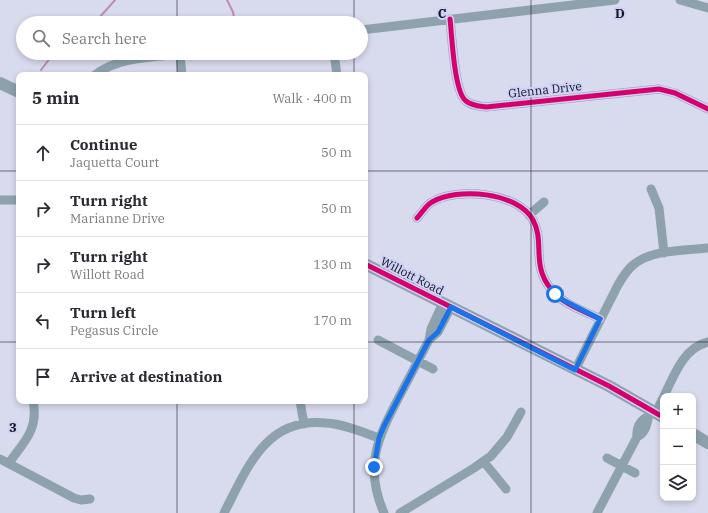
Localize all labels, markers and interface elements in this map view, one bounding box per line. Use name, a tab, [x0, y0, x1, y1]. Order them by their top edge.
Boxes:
text: C	[438, 5, 447, 22]
text: D	[615, 5, 625, 22]
search box	[16, 16, 368, 60]
icon: search	[30, 27, 52, 49]
text: Search here	[62, 29, 147, 48]
street label: Glenna Drive	[508, 78, 582, 101]
text: 5 min	[32, 87, 80, 109]
text: Walk · 400 m	[273, 90, 352, 107]
text: Continue	[70, 135, 137, 154]
icon: ahead	[32, 142, 54, 164]
text: 50 m	[321, 144, 352, 161]
text: Jaquetta Court	[70, 154, 159, 171]
text: Turn right	[70, 191, 148, 210]
icon: right	[32, 198, 54, 220]
text: 50 m	[321, 200, 352, 217]
text: Marianne Drive	[70, 210, 165, 227]
text: Turn right	[70, 247, 148, 266]
street label: Willott Road	[378, 253, 446, 298]
icon: right	[32, 254, 54, 276]
text: 130 m	[313, 256, 352, 273]
text: Willott Road	[70, 266, 145, 283]
route start	[546, 285, 564, 303]
text: Turn left	[70, 303, 136, 322]
icon: left	[32, 310, 54, 332]
text: 170 m	[313, 312, 352, 329]
text: Pegasus Circle	[70, 322, 159, 339]
icon: arrive	[32, 366, 54, 388]
text: Arrive at destination	[70, 367, 222, 386]
map controls	[660, 393, 696, 501]
button: +	[660, 393, 696, 429]
text: 3	[9, 419, 17, 436]
button: −	[660, 429, 696, 465]
route end	[365, 458, 383, 476]
button: layers	[660, 465, 696, 501]

